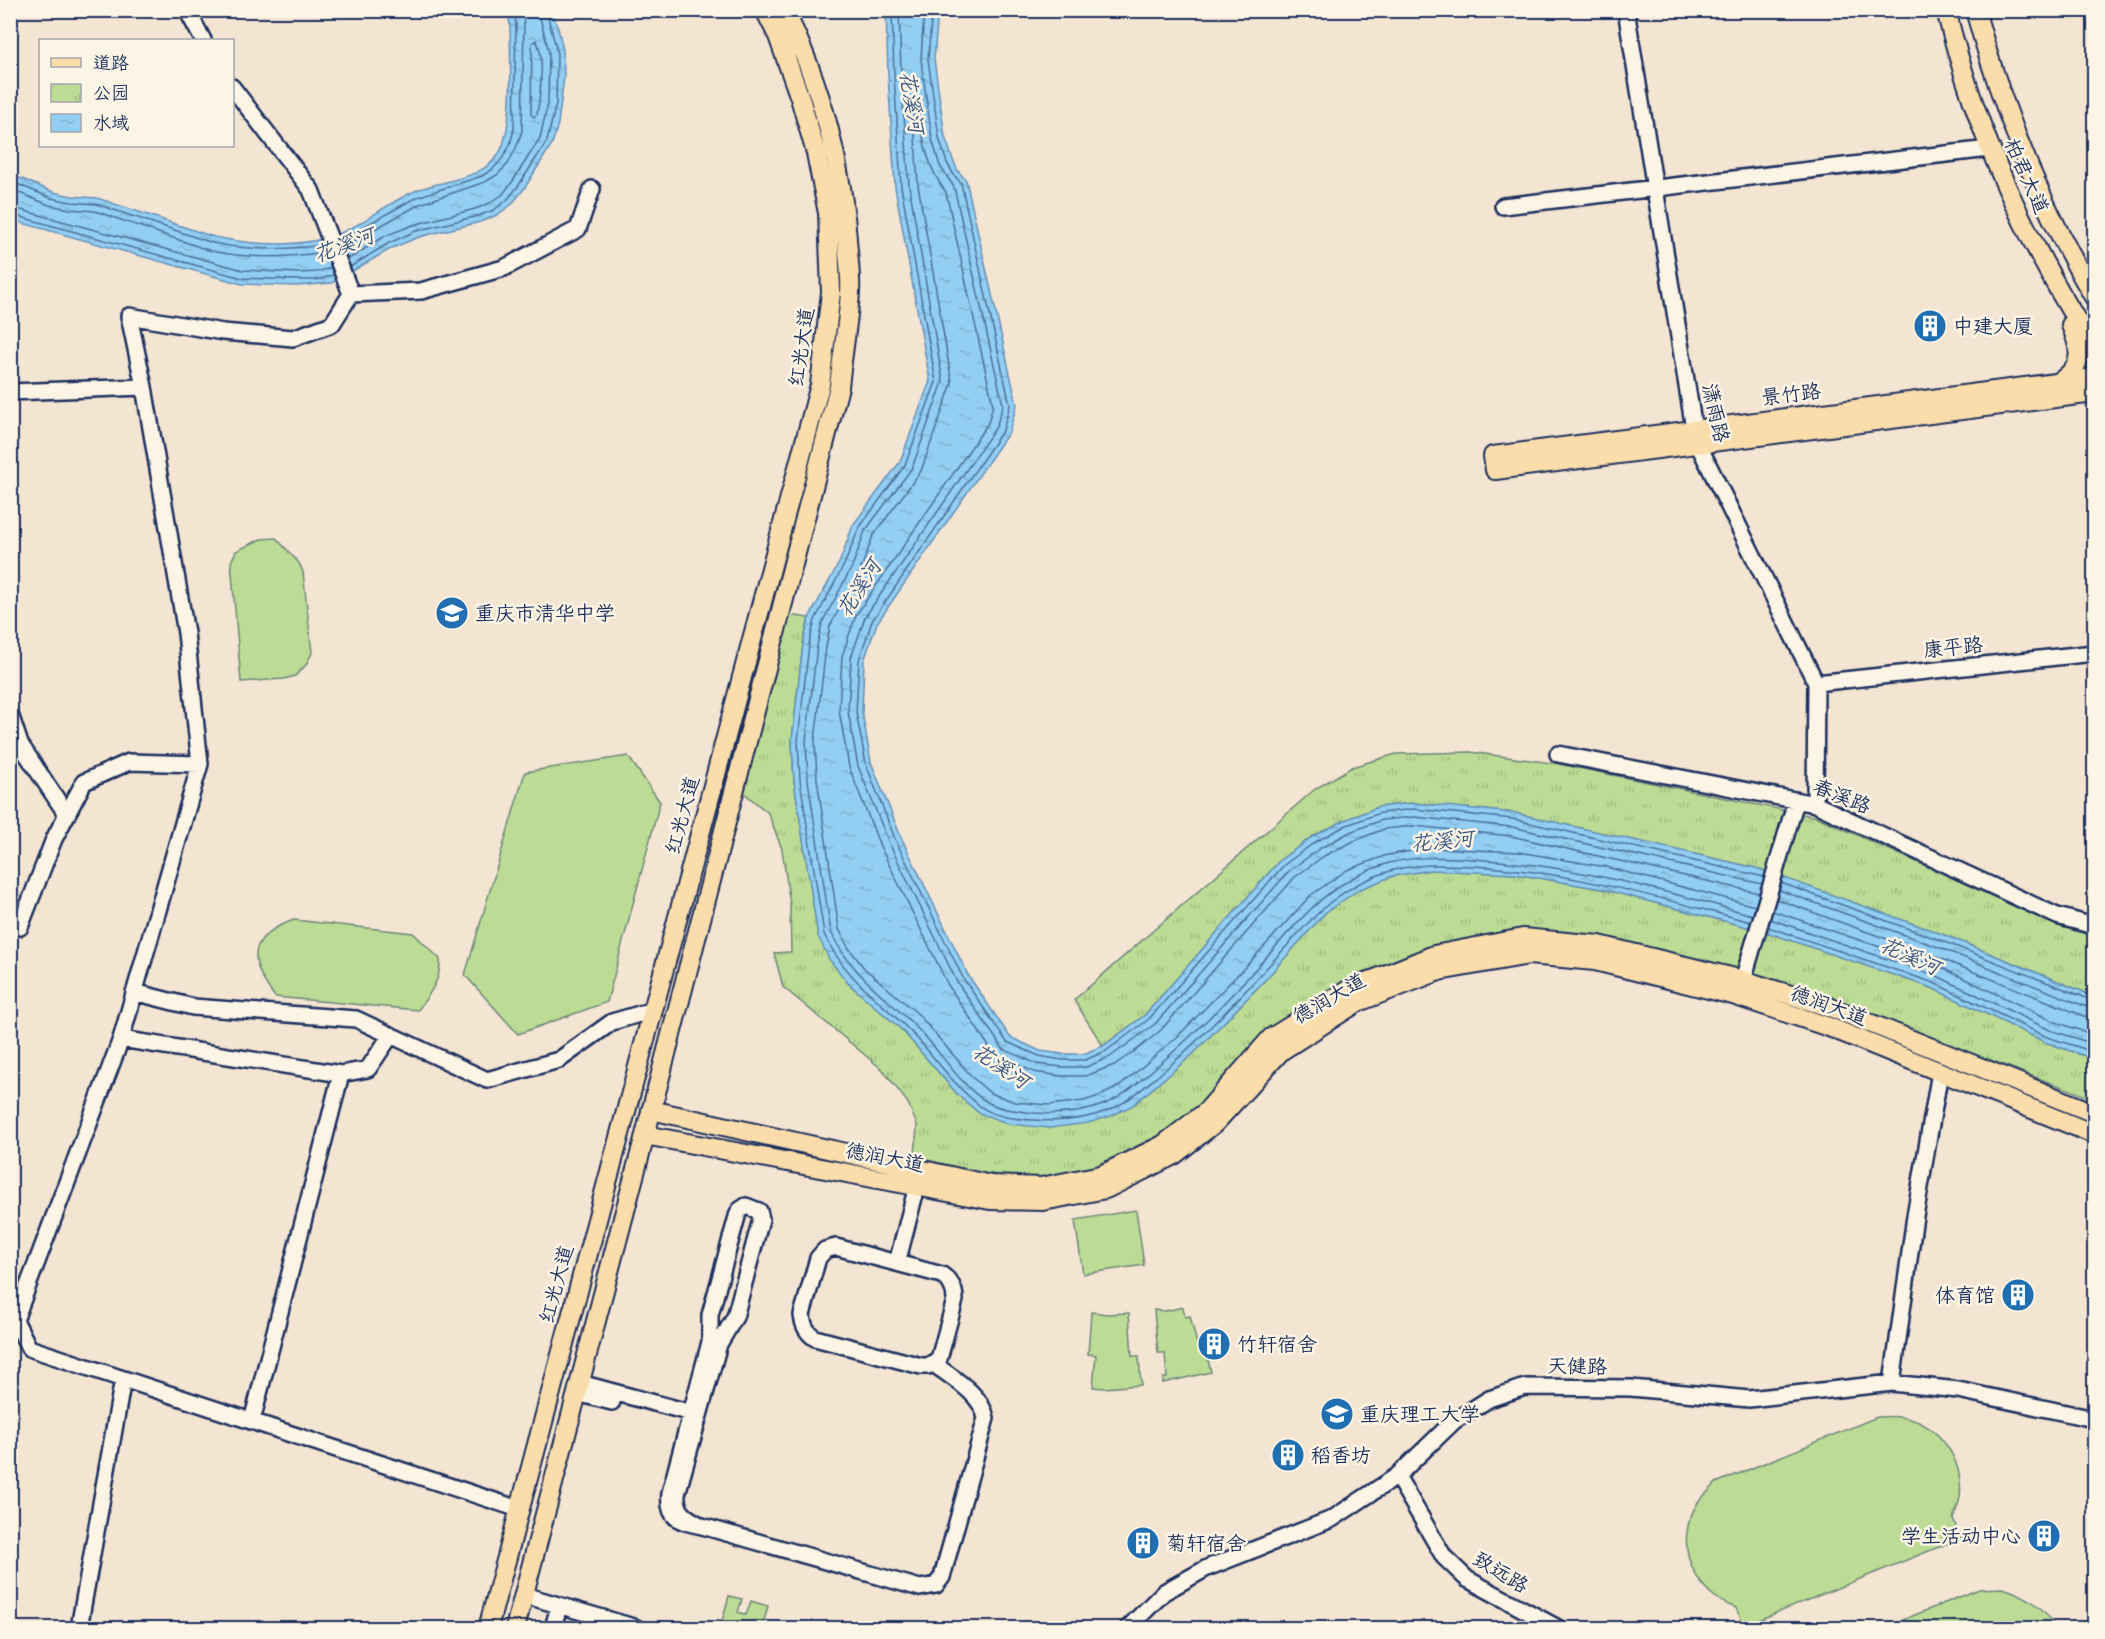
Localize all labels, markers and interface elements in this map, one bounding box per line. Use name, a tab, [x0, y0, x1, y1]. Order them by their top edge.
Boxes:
legend	[39, 39, 234, 147]
text: 道路	[93, 50, 129, 75]
water label: 花溪河	[893, 69, 932, 138]
text: 公园	[93, 80, 129, 105]
text: 水域	[93, 110, 129, 135]
street label: 柏君大道	[1999, 134, 2056, 218]
water label: 花溪河	[309, 219, 381, 269]
street label: 红光大道	[782, 305, 819, 388]
building icon: 中建大厦	[1912, 308, 1948, 344]
place label: 中建大厦	[1953, 312, 2033, 339]
street label: 景竹路	[1760, 376, 1823, 411]
street label: 潇雨路	[1697, 381, 1737, 446]
water label: 花溪河	[829, 551, 890, 622]
school or university icon: 重庆市清华中学	[434, 595, 470, 631]
place label: 重庆市清华中学	[475, 599, 615, 626]
street label: 康平路	[1922, 630, 1985, 663]
street label: 春溪路	[1809, 772, 1876, 820]
street label: 红光大道	[658, 773, 705, 857]
water label: 花溪河	[1409, 823, 1478, 858]
water label: 花溪河	[1876, 929, 1948, 983]
street label: 德润大道	[1287, 966, 1370, 1029]
street label: 德润大道	[1787, 978, 1871, 1031]
water label: 花溪河	[967, 1036, 1038, 1097]
street label: 德润大道	[843, 1136, 927, 1177]
street label: 红光大道	[532, 1242, 579, 1326]
building icon: 体育馆	[2000, 1277, 2036, 1313]
place label: 体育馆	[1935, 1281, 1995, 1308]
building icon: 竹轩宿舍	[1196, 1326, 1232, 1362]
place label: 竹轩宿舍	[1237, 1330, 1317, 1357]
street label: 天健路	[1547, 1351, 1608, 1380]
school or university icon: 重庆理工大学	[1319, 1396, 1355, 1432]
place label: 重庆理工大学	[1360, 1400, 1480, 1427]
building icon: 稻香坊	[1270, 1437, 1306, 1473]
place label: 稻香坊	[1311, 1441, 1371, 1468]
building icon: 学生活动中心	[2026, 1518, 2062, 1554]
place label: 学生活动中心	[1901, 1522, 2021, 1549]
building icon: 菊轩宿舍	[1125, 1525, 1161, 1561]
place label: 菊轩宿舍	[1166, 1529, 1246, 1556]
street label: 致远路	[1469, 1545, 1535, 1599]

